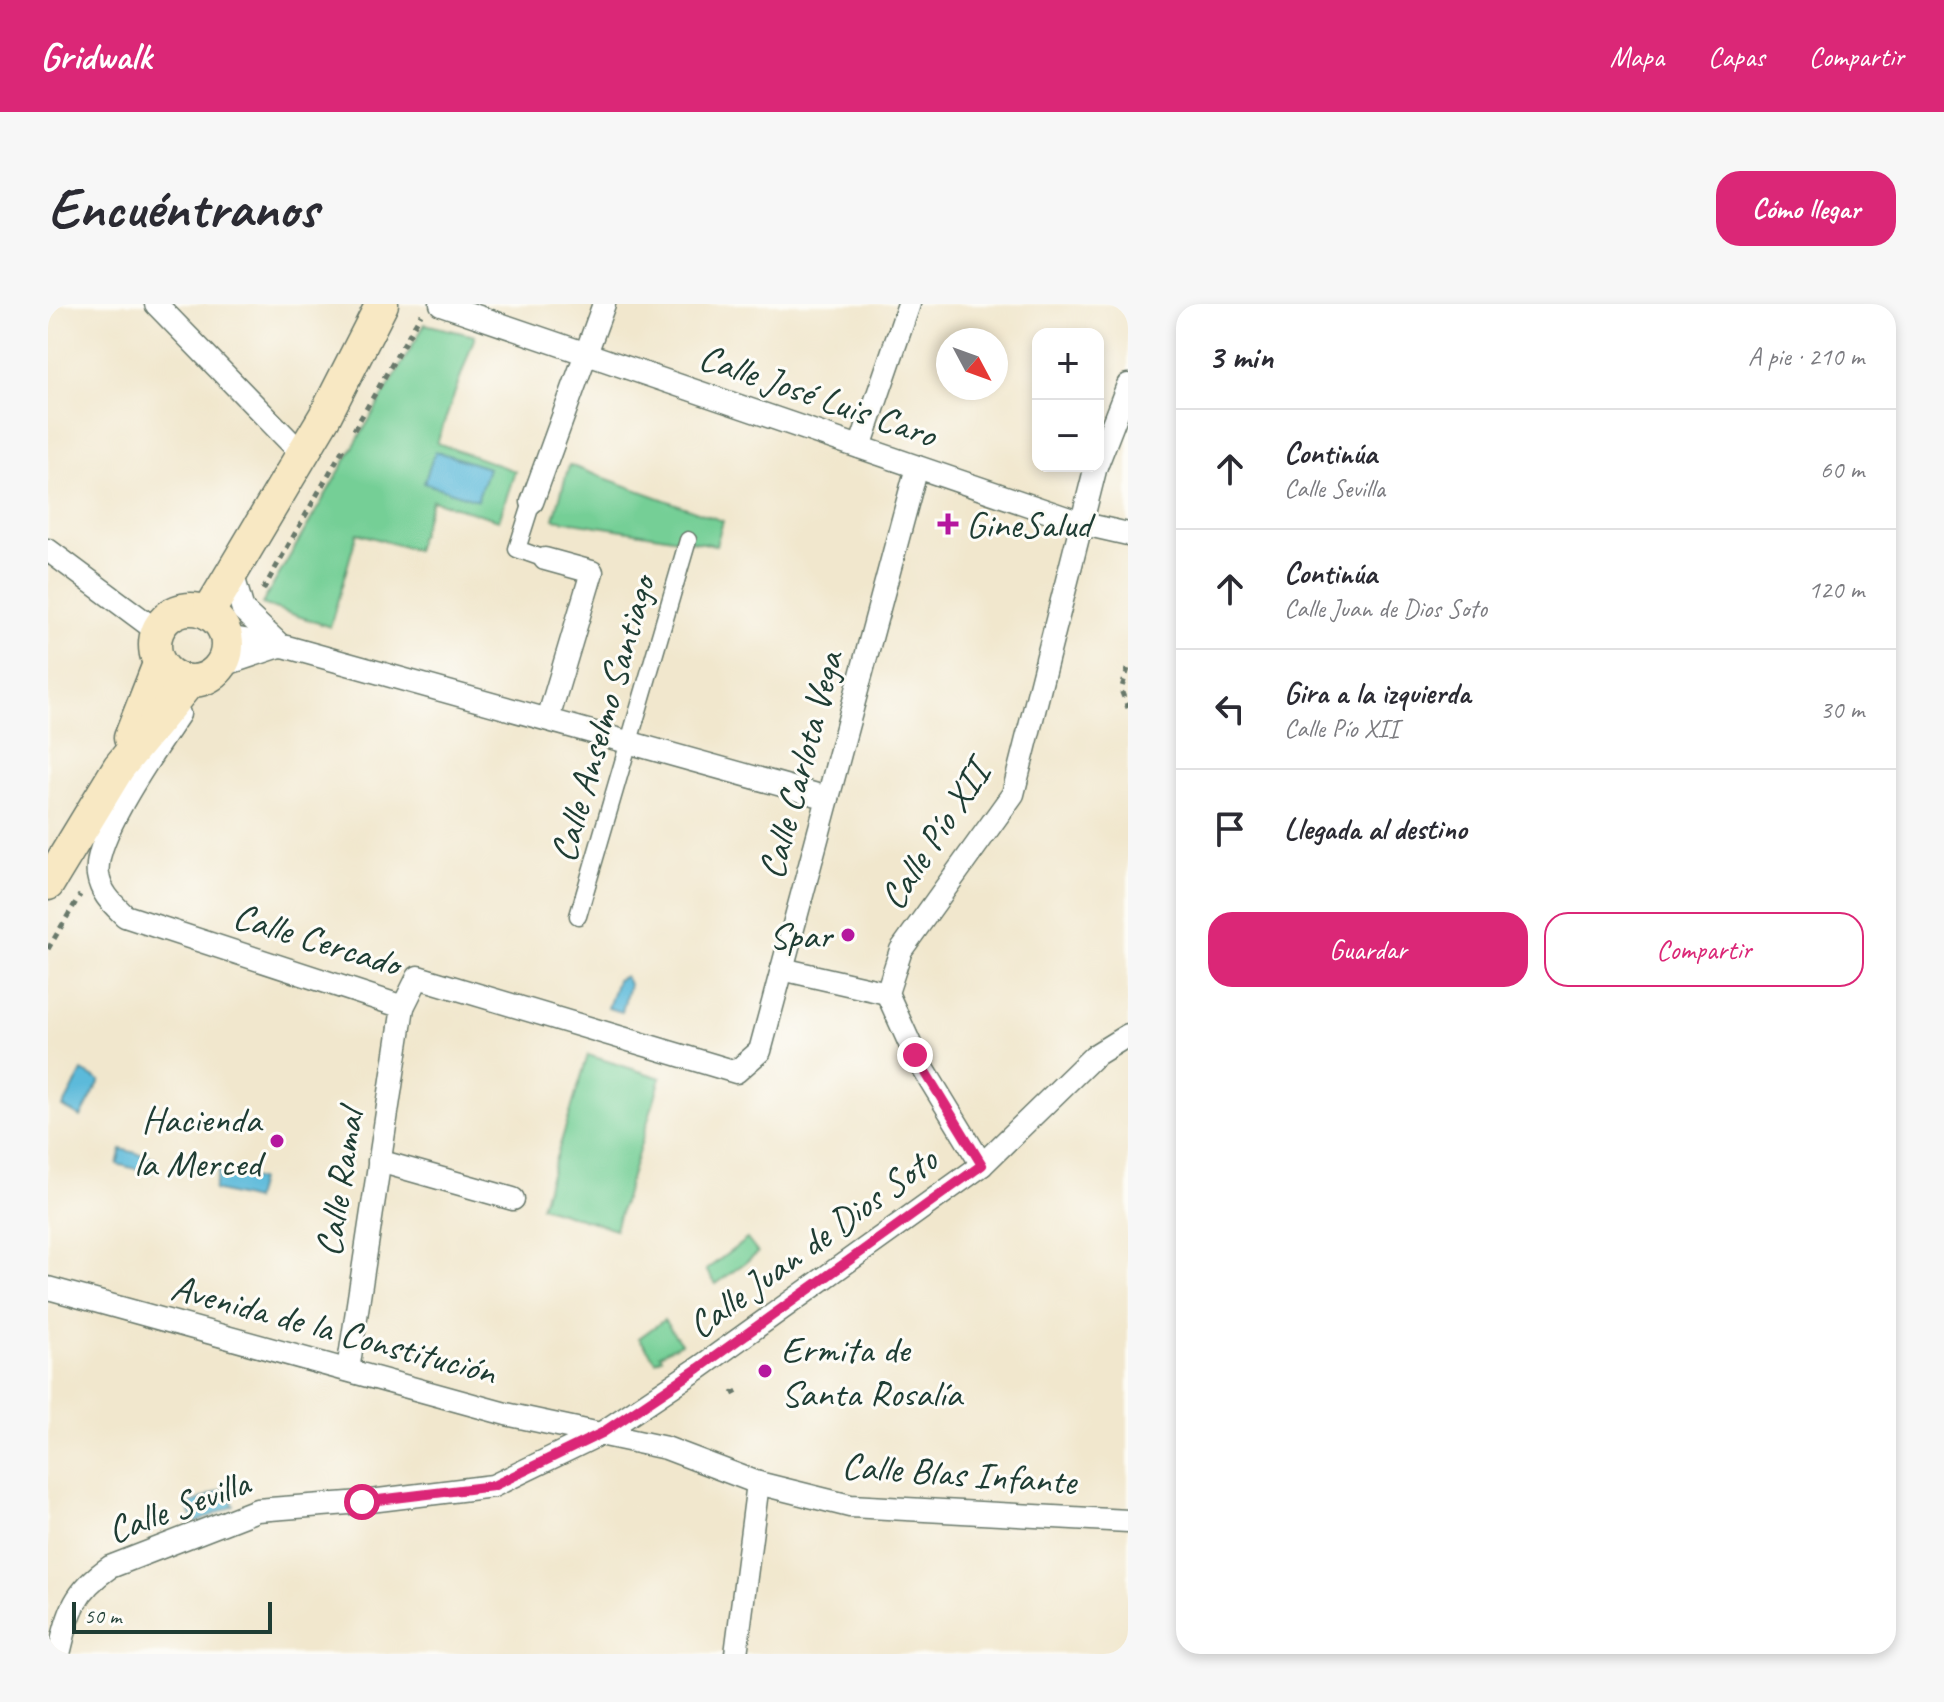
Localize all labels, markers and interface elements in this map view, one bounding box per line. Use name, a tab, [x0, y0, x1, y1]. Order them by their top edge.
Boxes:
text: Gridwalk	[40, 33, 152, 80]
text: Mapa	[1610, 39, 1664, 74]
text: Capas	[1708, 39, 1765, 74]
text: Compartir	[1809, 39, 1904, 74]
button: Cómo llegar	[1716, 171, 1896, 246]
text: Encuéntranos	[48, 173, 318, 244]
north arrow	[936, 328, 1008, 400]
map controls	[1032, 328, 1104, 472]
button: +	[1032, 328, 1104, 400]
street label: Calle José Luis Caro	[693, 333, 945, 459]
text: 3 min	[1208, 335, 1273, 378]
text: A pie · 210 m	[1748, 340, 1864, 373]
button: −	[1032, 400, 1104, 472]
text: Continúa	[1284, 434, 1377, 472]
icon: ahead	[1208, 447, 1252, 491]
text: 60 m	[1820, 453, 1864, 486]
text: Calle Sevilla	[1284, 472, 1385, 505]
place label: GineSalud	[966, 501, 1096, 548]
marker: GineSalud	[937, 513, 959, 535]
text: Continúa	[1284, 554, 1377, 592]
icon: ahead	[1208, 567, 1252, 611]
street label: Calle Anselmo Santiago	[539, 568, 667, 867]
text: 120 m	[1808, 573, 1864, 606]
text: Calle Juan de Dios Soto	[1284, 592, 1487, 625]
street label: Calle Carlota Vega	[748, 644, 854, 884]
text: Gira a la izquierda	[1284, 674, 1470, 712]
icon: left	[1208, 687, 1252, 731]
text: 30 m	[1820, 693, 1864, 726]
text: Calle Pío XII	[1284, 712, 1398, 745]
street label: Calle Pío XII	[869, 746, 1004, 918]
icon: arrive	[1208, 807, 1252, 851]
text: Llegada al destino	[1284, 810, 1467, 848]
street label: Calle Cercado	[228, 892, 409, 988]
place label: Spar	[769, 912, 834, 959]
button: Guardar	[1208, 912, 1528, 987]
button: Compartir	[1544, 912, 1864, 987]
marker: Spar	[839, 926, 857, 944]
route end	[897, 1037, 933, 1073]
place label: Hacienda la Merced	[134, 1096, 267, 1187]
street label: Calle Ramal	[305, 1100, 375, 1260]
marker: Hacienda la Merced	[268, 1132, 286, 1150]
street label: Calle Juan de Dios Soto	[679, 1135, 947, 1349]
street label: Avenida de la Constitución	[167, 1264, 503, 1396]
place label: Ermita de Santa Rosalía	[781, 1326, 964, 1417]
marker: Ermita de Santa Rosalía	[756, 1362, 774, 1380]
street label: Calle Blas Infante	[840, 1442, 1080, 1505]
street label: Calle Sevilla	[101, 1458, 258, 1554]
route start	[344, 1484, 380, 1520]
scale bar	[72, 1598, 272, 1634]
text: 50 m	[84, 1602, 121, 1630]

